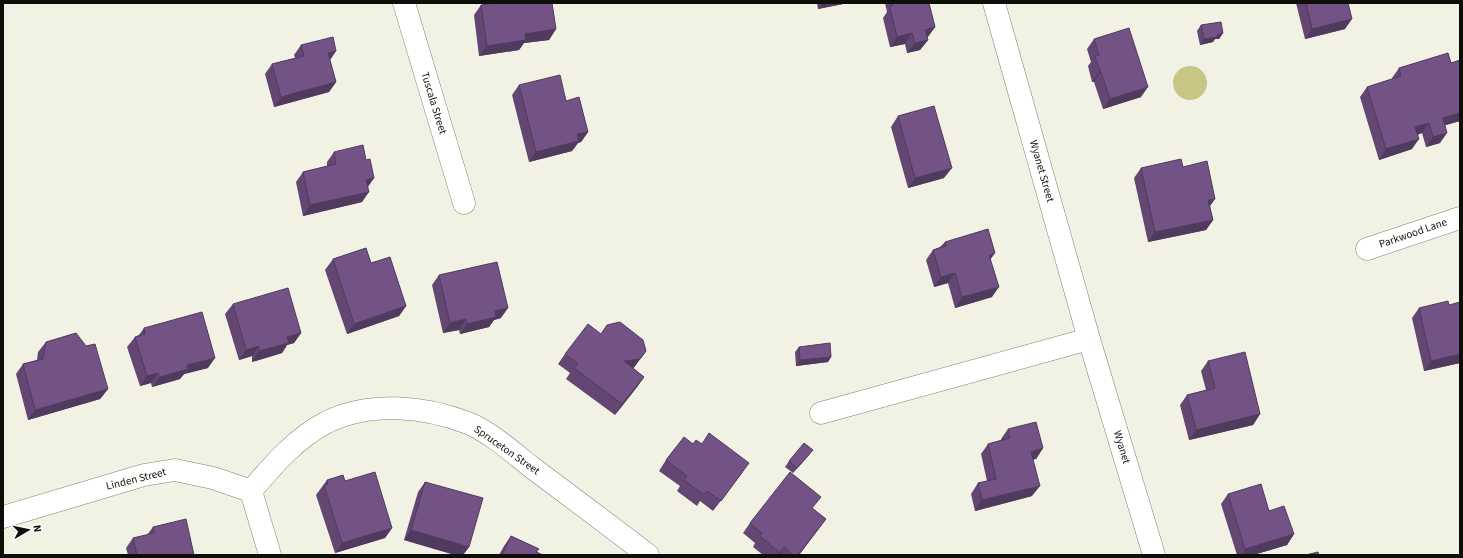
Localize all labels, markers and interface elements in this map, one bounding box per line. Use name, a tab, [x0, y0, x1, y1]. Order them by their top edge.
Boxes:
street label: Tuscala Street	[417, 70, 451, 136]
street label: Wyanet Street	[1026, 138, 1058, 204]
street label: Parkwood Lane	[1377, 214, 1450, 252]
street label: Spruceton Street	[471, 422, 543, 478]
street label: Wyanet	[1110, 428, 1134, 466]
street label: Linden Street	[104, 464, 168, 494]
north arrow	[8, 510, 48, 550]
text: N	[29, 524, 45, 533]

